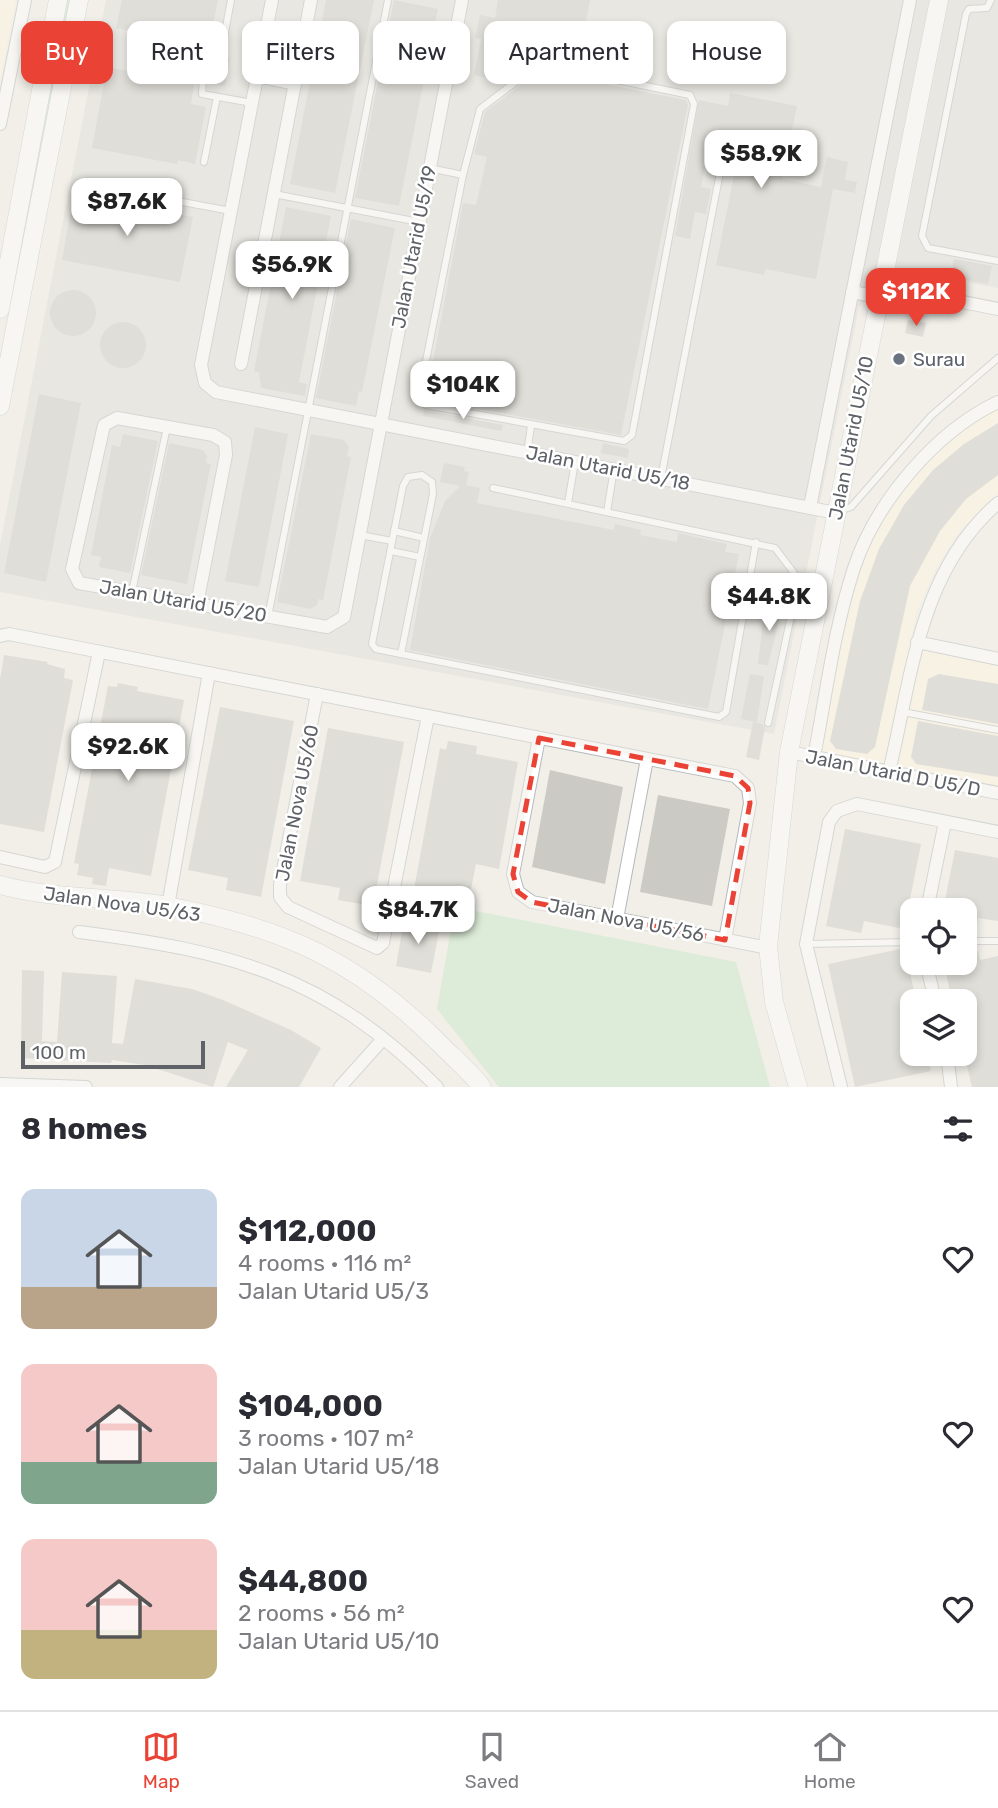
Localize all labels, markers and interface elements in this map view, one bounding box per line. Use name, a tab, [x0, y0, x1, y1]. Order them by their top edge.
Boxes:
chip: Buy	[21, 21, 113, 84]
chip: Rent	[127, 21, 228, 84]
chip: Filters	[242, 21, 359, 84]
chip: New	[373, 21, 470, 84]
chip: Apartment	[484, 21, 653, 84]
chip: House	[667, 21, 786, 84]
pin: $58.9K	[704, 130, 818, 190]
text: $58.9K	[720, 139, 802, 167]
street label: Jalan Utarid U5/19	[387, 163, 441, 331]
pin: $87.6K	[70, 178, 184, 238]
text: $87.6K	[87, 187, 167, 215]
pin: $56.9K	[235, 242, 349, 301]
text: $56.9K	[252, 250, 332, 278]
pin: $112K	[867, 268, 965, 328]
text: $112K	[882, 277, 950, 305]
place label: Surau	[913, 348, 965, 371]
marker: Surau	[891, 351, 907, 367]
street label: Jalan Utarid U5/10	[824, 354, 878, 522]
pin: $104K	[414, 362, 512, 421]
text: $104K	[426, 370, 500, 398]
street label: Jalan Utarid U5/18	[524, 441, 692, 495]
pin: $44.8K	[712, 574, 826, 633]
street label: Jalan Utarid U5/20	[98, 575, 268, 627]
text: $44.8K	[727, 582, 811, 610]
street label: Jalan Nova U5/60	[271, 723, 323, 883]
pin: $92.6K	[71, 724, 185, 783]
text: $92.6K	[87, 732, 169, 760]
street label: Jalan Utarid D U5/D	[803, 745, 983, 801]
street label: Jalan Nova U5/63	[42, 882, 202, 926]
pin: $84.7K	[361, 886, 475, 946]
street label: Jalan Nova U5/56	[546, 894, 706, 946]
text: $84.7K	[378, 895, 458, 923]
map controls	[900, 898, 977, 1066]
button: locate	[900, 898, 977, 975]
button: layers	[900, 989, 977, 1066]
scale bar	[21, 1038, 205, 1070]
text: 100 m	[32, 1041, 86, 1064]
icon: filters	[939, 1110, 977, 1148]
text: 8 homes	[21, 1111, 147, 1147]
text: $112,000	[238, 1213, 377, 1249]
icon: home	[77, 1217, 161, 1301]
icon: heart	[939, 1240, 977, 1278]
text: 4 rooms · 116 m²	[238, 1249, 411, 1277]
text: Jalan Utarid U5/3	[238, 1277, 429, 1305]
text: $104,000	[238, 1388, 383, 1424]
icon: home	[77, 1392, 161, 1476]
icon: heart	[939, 1415, 977, 1453]
text: 3 rooms · 107 m²	[238, 1424, 414, 1452]
text: Jalan Utarid U5/18	[238, 1452, 440, 1480]
text: $44,800	[238, 1563, 368, 1599]
icon: home	[77, 1567, 161, 1651]
icon: heart	[939, 1590, 977, 1628]
text: 2 rooms · 56 m²	[238, 1599, 405, 1627]
text: Jalan Utarid U5/10	[238, 1627, 440, 1655]
tab: Map	[142, 1728, 180, 1793]
tab: Saved	[465, 1728, 519, 1793]
tab: Home	[804, 1728, 856, 1793]

